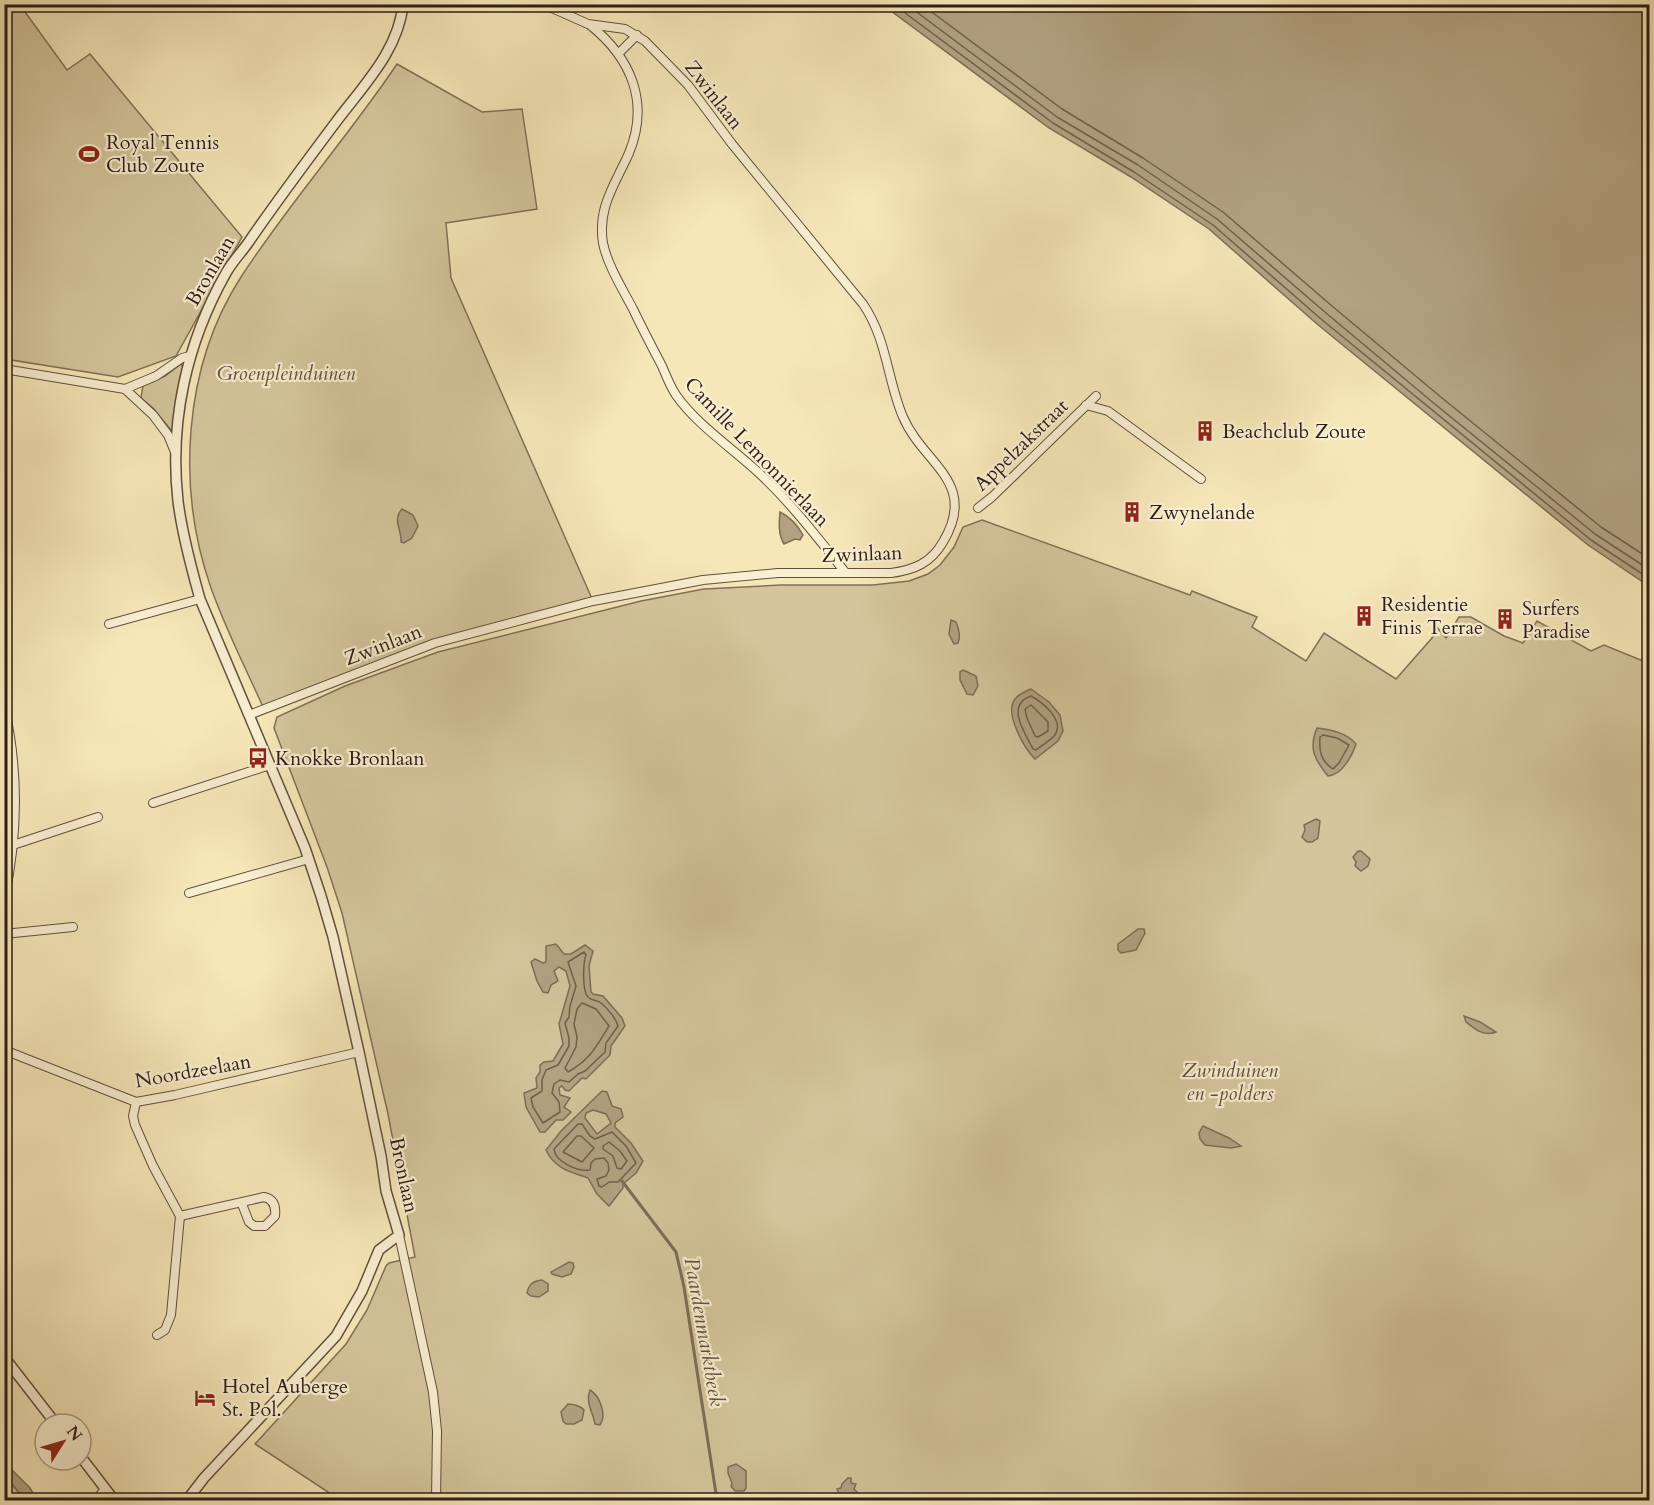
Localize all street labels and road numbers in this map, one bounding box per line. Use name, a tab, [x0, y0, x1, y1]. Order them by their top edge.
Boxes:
street label: Zwinlaan	[678, 55, 750, 136]
street label: Bronlaan	[179, 230, 241, 311]
street label: Camille Lemonnierlaan	[678, 371, 836, 533]
street label: Appelzakstraat	[968, 392, 1075, 497]
street label: Zwinlaan	[821, 539, 904, 569]
street label: Zwinlaan	[340, 618, 426, 672]
street label: Noordzeelaan	[133, 1047, 254, 1094]
street label: Bronlaan	[383, 1135, 425, 1216]

